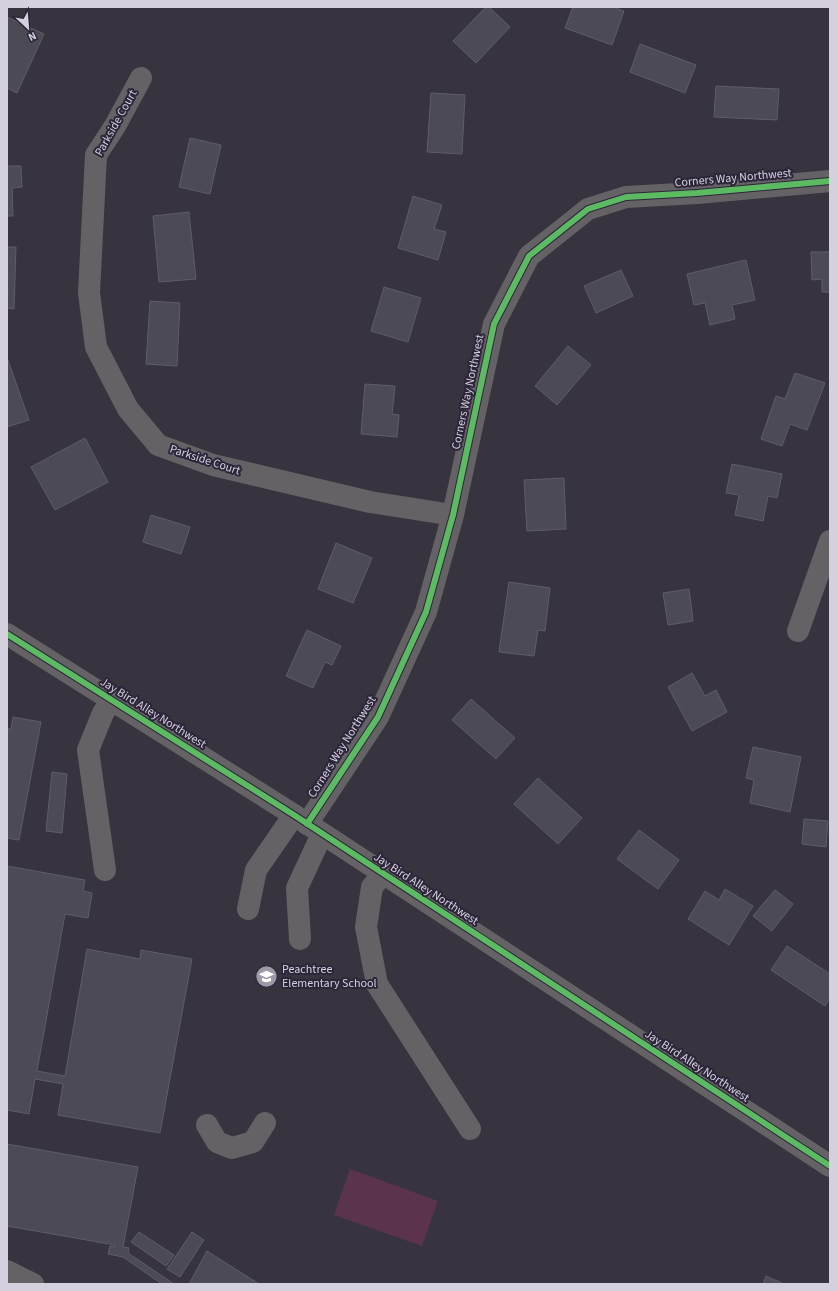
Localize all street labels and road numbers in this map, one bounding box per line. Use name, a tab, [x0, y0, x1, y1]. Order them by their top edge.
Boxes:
street label: Parkside Court	[91, 87, 141, 159]
street label: Corners Way Northwest	[674, 164, 792, 192]
street label: Corners Way Northwest	[447, 333, 489, 451]
street label: Parkside Court	[167, 441, 243, 479]
street label: Jay Bird Alley Northwest	[97, 673, 209, 753]
street label: Corners Way Northwest	[304, 693, 380, 801]
street label: Jay Bird Alley Northwest	[370, 849, 482, 929]
street label: Jay Bird Alley Northwest	[641, 1026, 753, 1106]

